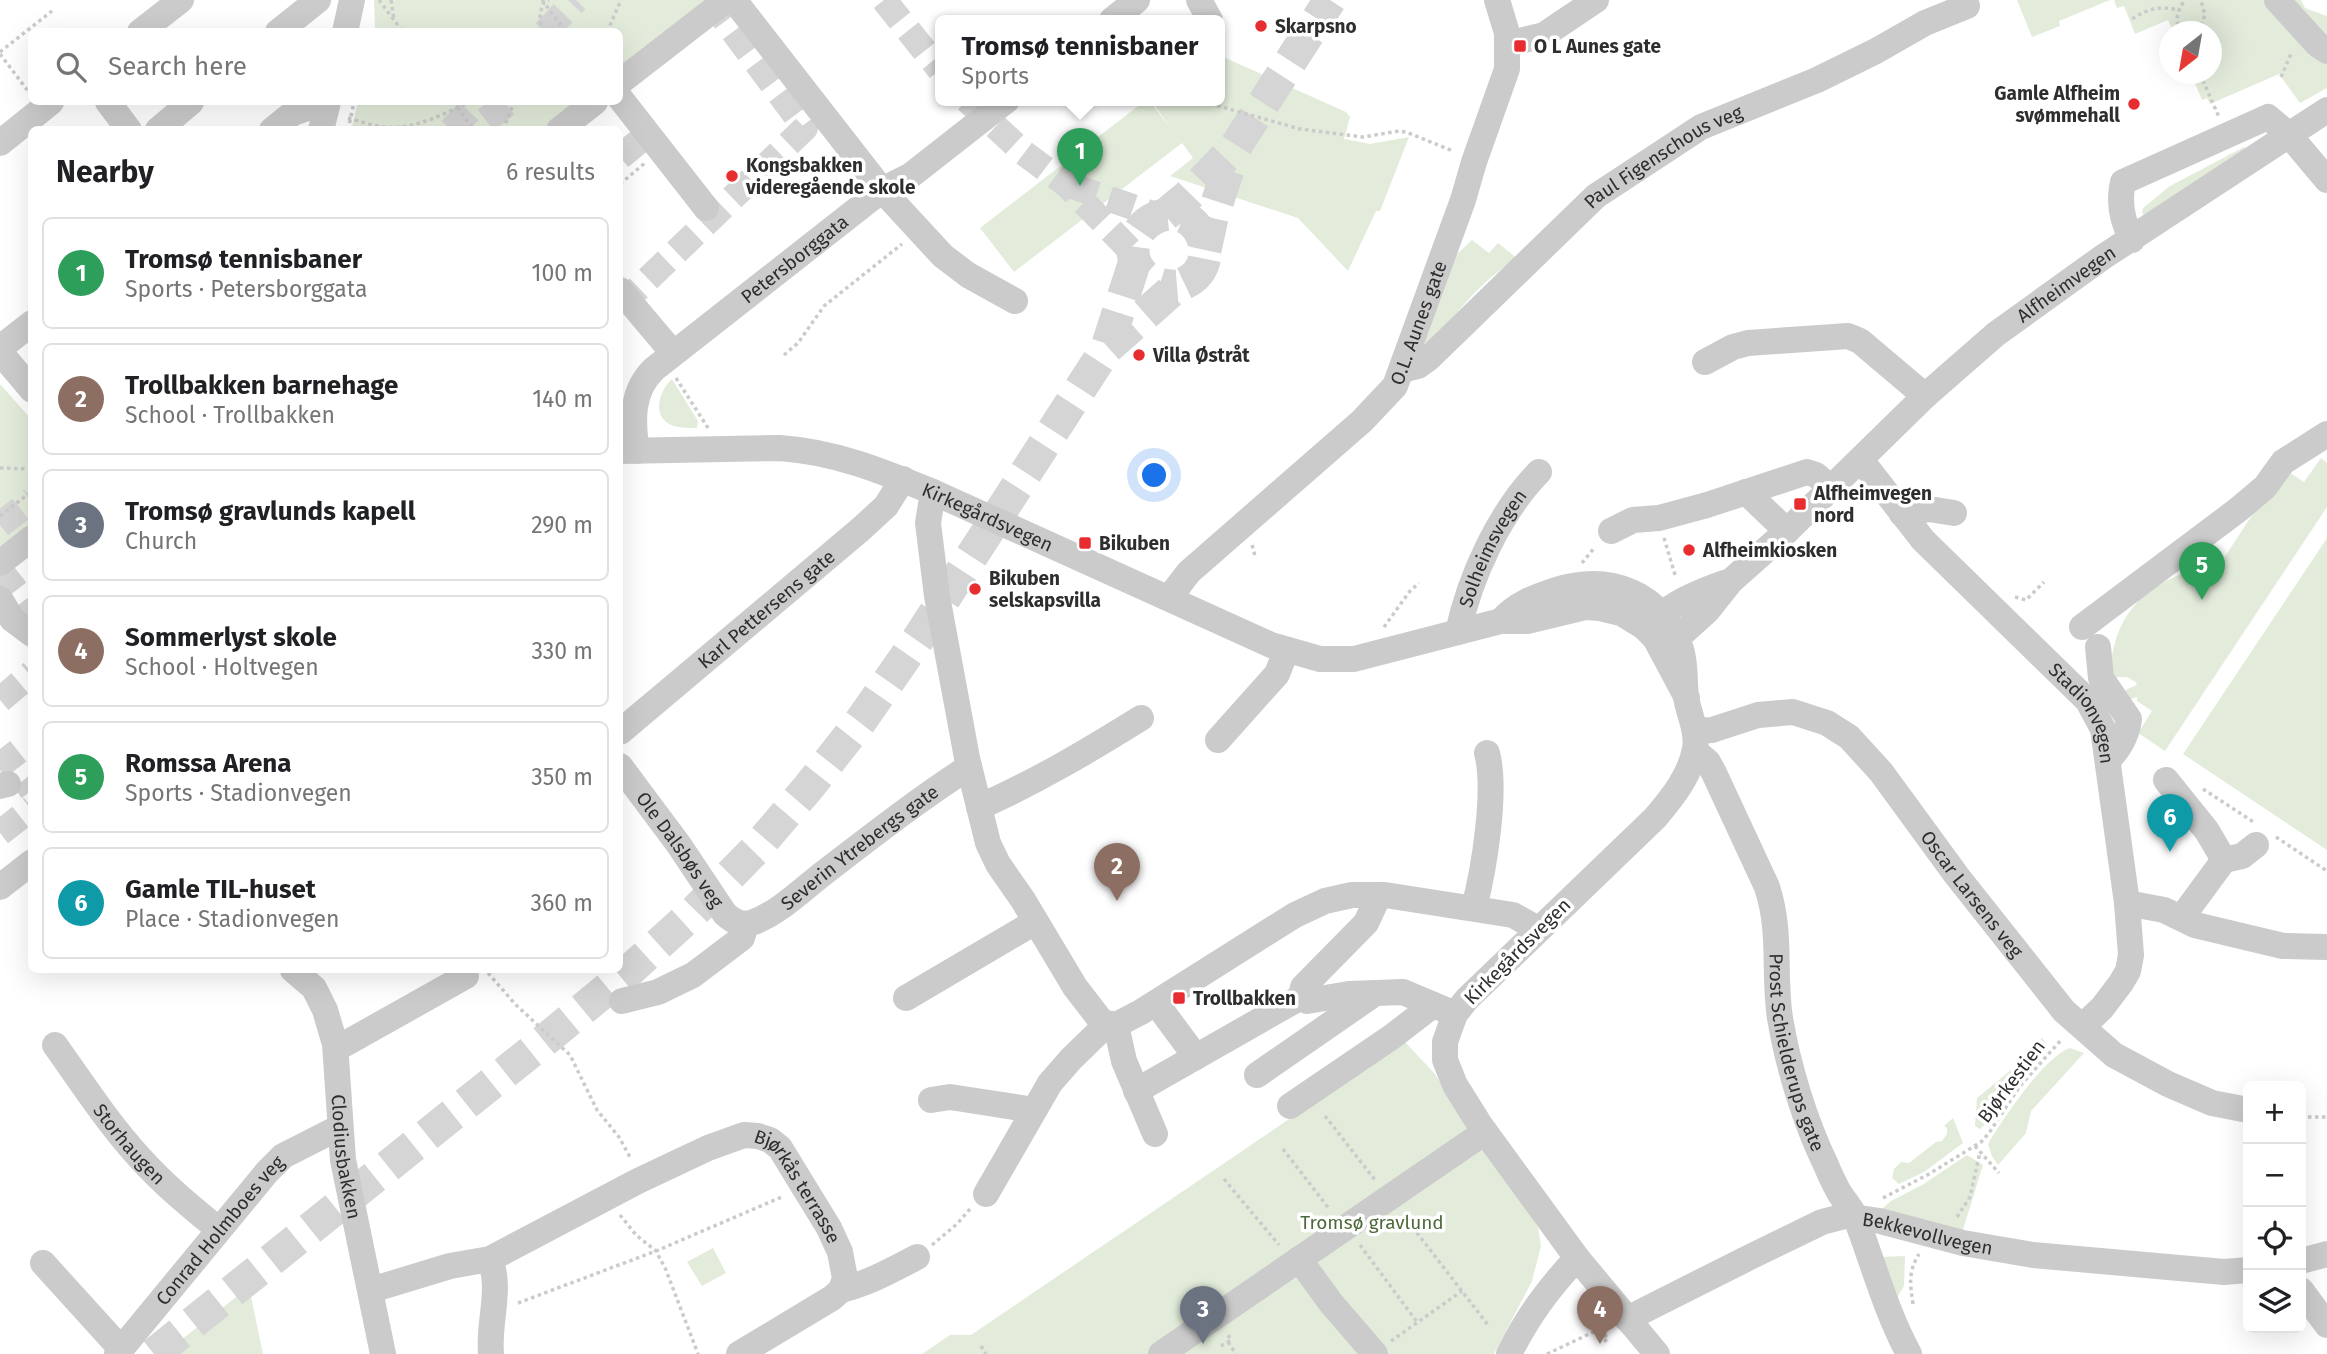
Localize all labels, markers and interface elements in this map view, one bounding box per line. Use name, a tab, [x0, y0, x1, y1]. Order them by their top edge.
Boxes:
popup	[935, 15, 1225, 106]
place label: Skarpsno	[1275, 15, 1357, 38]
marker: Skarpsno	[1253, 18, 1269, 34]
north arrow	[2159, 21, 2222, 84]
search box	[28, 28, 623, 105]
text: Tromsø tennisbaner	[961, 31, 1199, 62]
place label: O L Aunes gate	[1534, 35, 1661, 58]
marker: O L Aunes gate	[1512, 38, 1528, 54]
icon: search	[52, 48, 90, 86]
text: Search here	[108, 51, 247, 82]
text: Sports	[961, 62, 1029, 90]
place label: Gamle Alfheim svømmehall	[1994, 82, 2120, 127]
marker: Gamle Alfheim svømmehall	[2126, 96, 2142, 112]
street label: Paul Figenschous veg	[1579, 100, 1746, 213]
pin: 1	[1057, 128, 1103, 186]
text: Nearby	[56, 154, 154, 190]
place label: Kongsbakken videregående skole	[745, 154, 915, 199]
text: 6 results	[506, 158, 595, 186]
marker: Kongsbakken videregående skole	[724, 168, 740, 184]
street label: Petersborggata	[736, 210, 853, 308]
street label: Alfheimvegen	[2012, 241, 2120, 328]
text: Tromsø tennisbaner	[125, 244, 362, 275]
street label: O.L. Aunes gate	[1385, 258, 1452, 388]
text: 1	[76, 259, 86, 287]
text: 100 m	[532, 259, 593, 287]
text: Sports · Petersborggata	[125, 275, 368, 303]
place label: Villa Østråt	[1152, 344, 1250, 367]
marker: Villa Østråt	[1131, 347, 1147, 363]
text: Trollbakken barnehage	[125, 370, 398, 401]
text: 2	[75, 385, 87, 413]
text: 140 m	[532, 385, 593, 413]
text: School · Trollbakken	[125, 401, 335, 429]
your location	[1137, 458, 1171, 492]
street label: Kirkegårdsvegen	[919, 478, 1056, 557]
place label: Alfheimvegen nord	[1813, 482, 1932, 527]
street label: Solheimsvegen	[1454, 485, 1532, 610]
text: Tromsø gravlunds kapell	[125, 496, 415, 527]
marker: Alfheimvegen nord	[1792, 496, 1808, 512]
text: 3	[75, 511, 87, 539]
text: 290 m	[531, 511, 593, 539]
text: Church	[125, 527, 197, 555]
place label: Bikuben	[1099, 532, 1170, 555]
marker: Bikuben	[1077, 535, 1093, 551]
place label: Alfheimkiosken	[1702, 539, 1837, 562]
marker: Alfheimkiosken	[1681, 542, 1697, 558]
pin: 5	[2179, 542, 2225, 600]
street label: Karl Pettersens gate	[693, 545, 840, 674]
place label: Bikuben selskapsvilla	[989, 567, 1101, 612]
marker: Bikuben selskapsvilla	[967, 581, 983, 597]
text: Sommerlyst skole	[125, 622, 337, 653]
text: 4	[75, 637, 88, 665]
text: 330 m	[531, 637, 593, 665]
text: School · Holtvegen	[125, 653, 319, 681]
street label: Stadionvegen	[2044, 658, 2119, 765]
text: Romssa Arena	[125, 748, 291, 779]
text: 5	[75, 763, 87, 791]
text: 350 m	[531, 763, 593, 791]
text: Sports · Stadionvegen	[125, 779, 352, 807]
street label: Severin Ytrebergs gate	[776, 780, 943, 915]
street label: Ole Dalsbøs veg	[631, 787, 729, 912]
pin: 6	[2147, 794, 2193, 852]
street label: Oscar Larsens veg	[1916, 826, 2028, 962]
pin: 2	[1094, 843, 1140, 901]
text: Gamle TIL-huset	[125, 874, 316, 905]
text: 6	[75, 889, 87, 917]
text: 360 m	[531, 889, 593, 917]
street label: Kirkegårdsvegen	[1459, 893, 1575, 1009]
text: Place · Stadionvegen	[125, 905, 340, 933]
street label: Prost Schielderups gate	[1765, 953, 1829, 1155]
place label: Trollbakken	[1193, 987, 1296, 1010]
marker: Trollbakken	[1171, 990, 1187, 1006]
street label: Bjørkestien	[1973, 1035, 2050, 1127]
map controls	[2243, 1081, 2306, 1333]
button: +	[2243, 1081, 2306, 1144]
street label: Clodiusbakken	[326, 1093, 366, 1221]
street label: Storhaugen	[88, 1099, 170, 1190]
street label: Bjørkås terrasse	[751, 1125, 845, 1247]
button: −	[2243, 1144, 2306, 1207]
street label: Conrad Holmboes veg	[151, 1151, 289, 1310]
button: locate	[2243, 1207, 2306, 1270]
street label: Bekkevollvegen	[1861, 1208, 1994, 1260]
park label: Tromsø gravlund	[1300, 1211, 1444, 1234]
button: layers	[2243, 1270, 2306, 1333]
pin: 3	[1180, 1286, 1226, 1344]
pin: 4	[1577, 1286, 1623, 1344]

